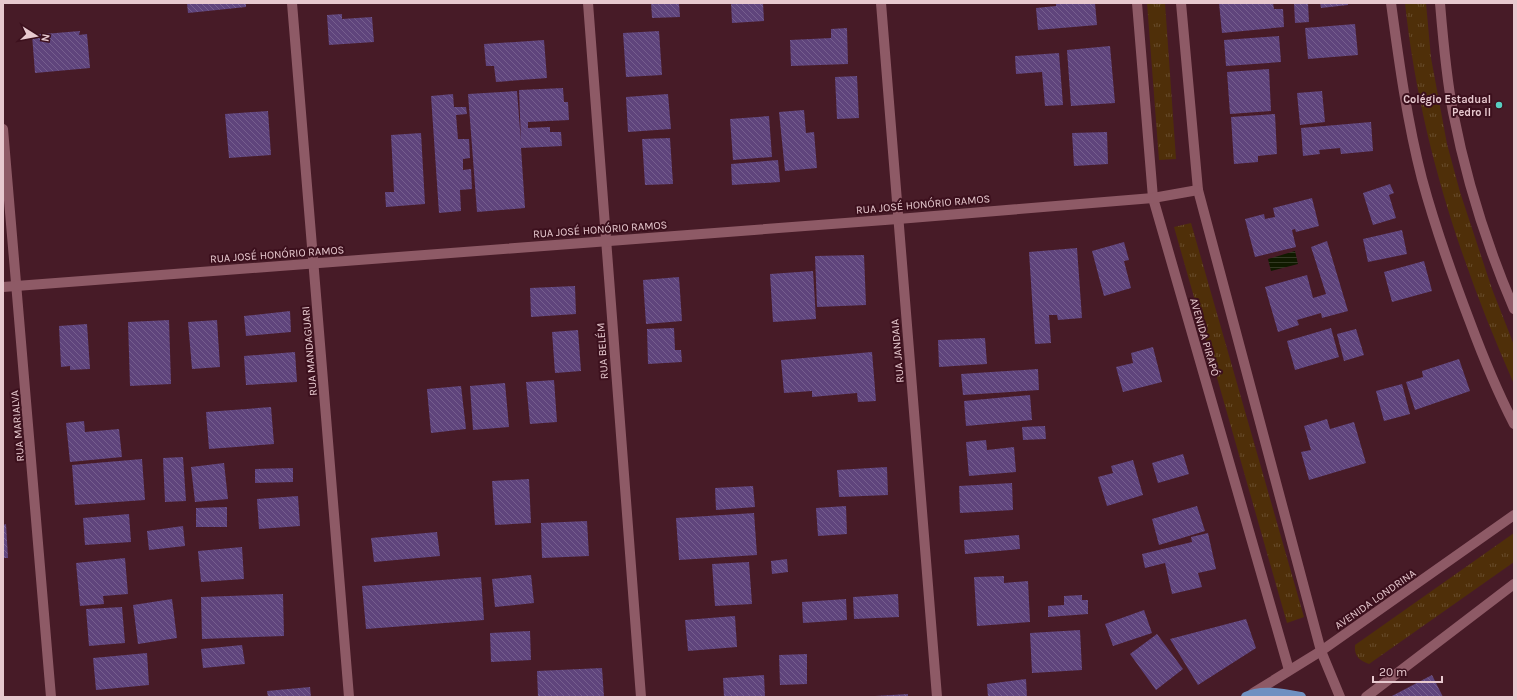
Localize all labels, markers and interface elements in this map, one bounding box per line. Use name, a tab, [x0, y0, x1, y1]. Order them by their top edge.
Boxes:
north arrow	[16, 16, 56, 56]
text: N	[38, 33, 52, 43]
place label: Colégio Estadual Pedro II	[1403, 93, 1491, 119]
marker: Colégio Estadual Pedro II	[1494, 100, 1504, 110]
street label: RUA JOSÉ HONÓRIO RAMOS	[855, 190, 991, 217]
street label: RUA JOSÉ HONÓRIO RAMOS	[532, 216, 668, 241]
street label: RUA JOSÉ HONÓRIO RAMOS	[209, 241, 345, 266]
street label: AVENIDA PIRAPÓ	[1187, 296, 1224, 378]
street label: RUA MANDAGUARI	[299, 306, 320, 396]
street label: RUA JANDAIA	[888, 318, 907, 383]
street label: RUA BELÉM	[592, 322, 611, 380]
street label: RUA MARIALVA	[8, 389, 27, 462]
street label: AVENIDA LONDRINA	[1332, 566, 1419, 632]
scale bar	[1373, 658, 1442, 684]
text: 20 m	[1379, 665, 1407, 679]

